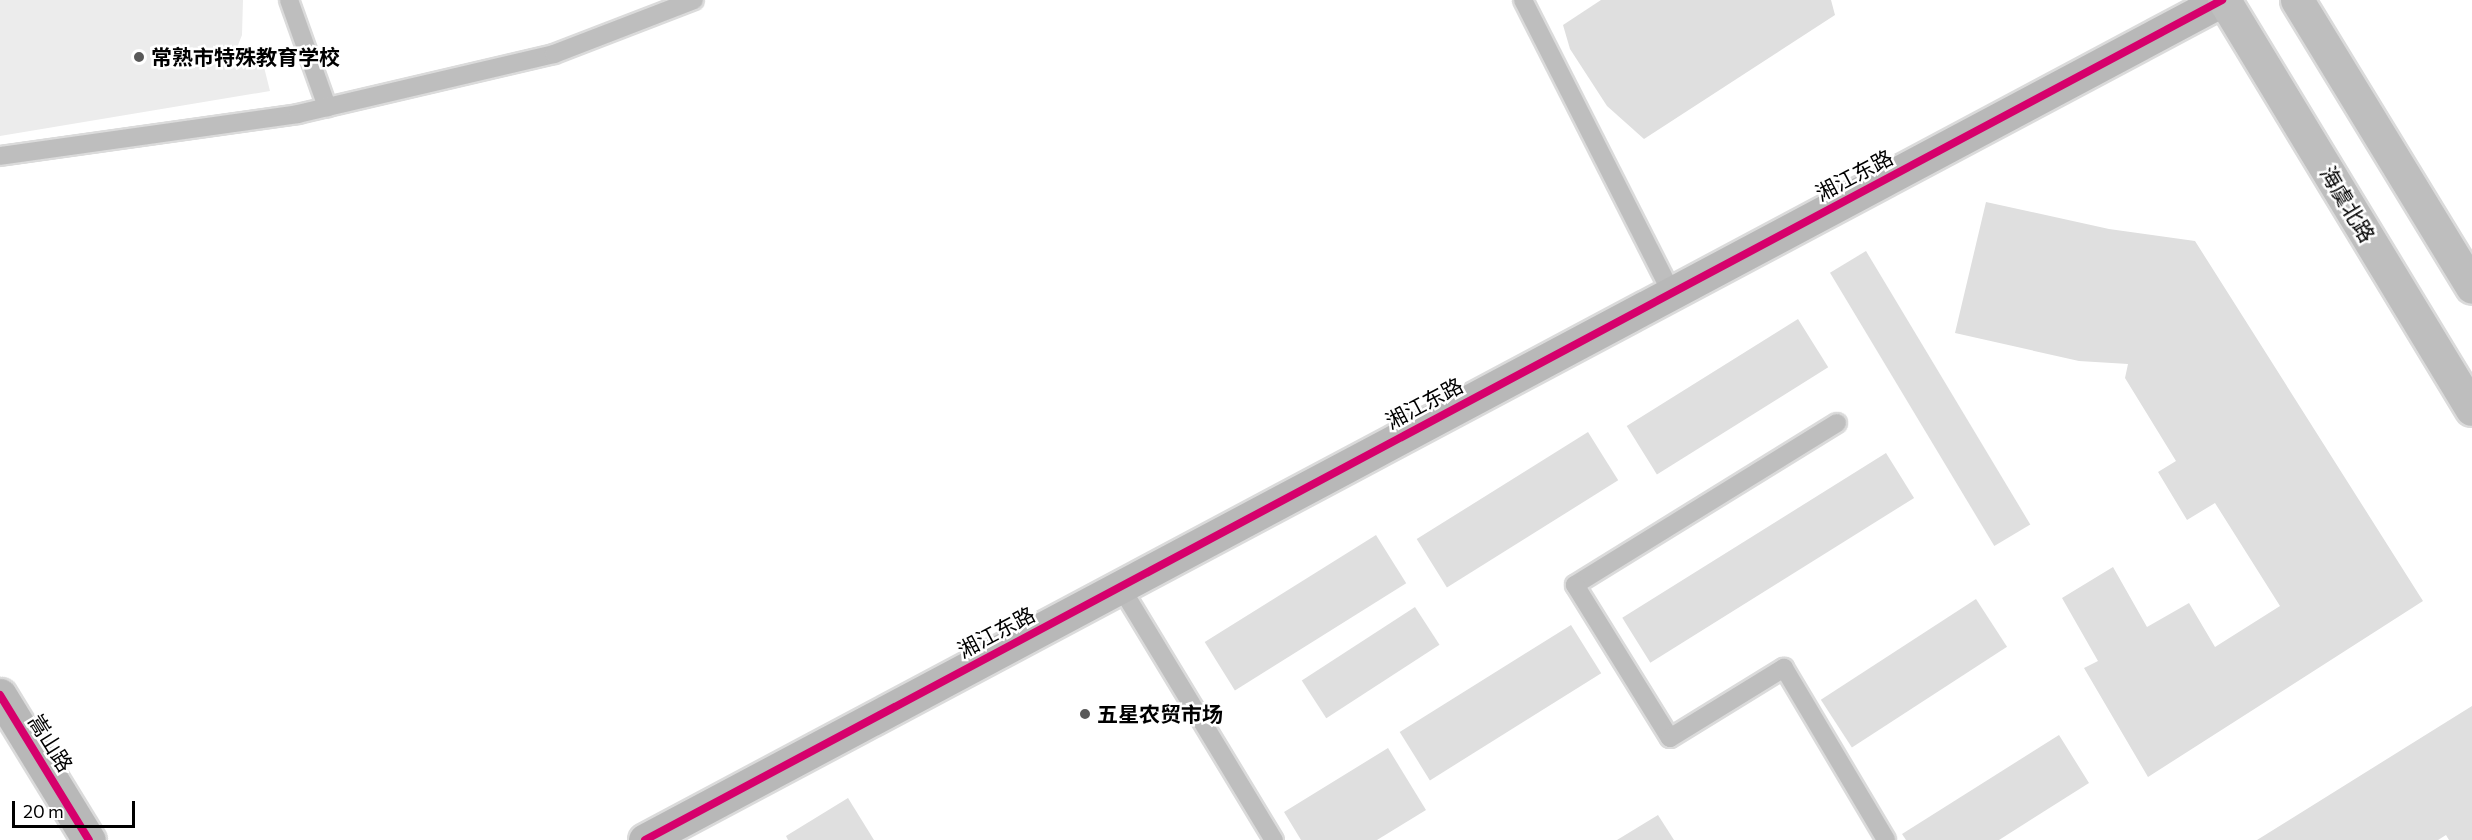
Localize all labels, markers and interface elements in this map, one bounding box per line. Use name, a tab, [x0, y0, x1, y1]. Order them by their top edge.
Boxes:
place label: 常熟市特殊教育学校	[151, 44, 340, 70]
marker: 常熟市特殊教育学校	[132, 50, 146, 64]
street label: 湘江东路	[1811, 144, 1897, 206]
street label: 海虞北路	[2316, 162, 2380, 246]
street label: 湘江东路	[1381, 372, 1467, 434]
street label: 湘江东路	[953, 601, 1039, 663]
place label: 五星农贸市场	[1097, 701, 1223, 727]
marker: 五星农贸市场	[1078, 707, 1092, 721]
street label: 嵩山路	[24, 710, 78, 776]
scale bar	[15, 789, 138, 827]
text: 20 m	[23, 800, 64, 822]

